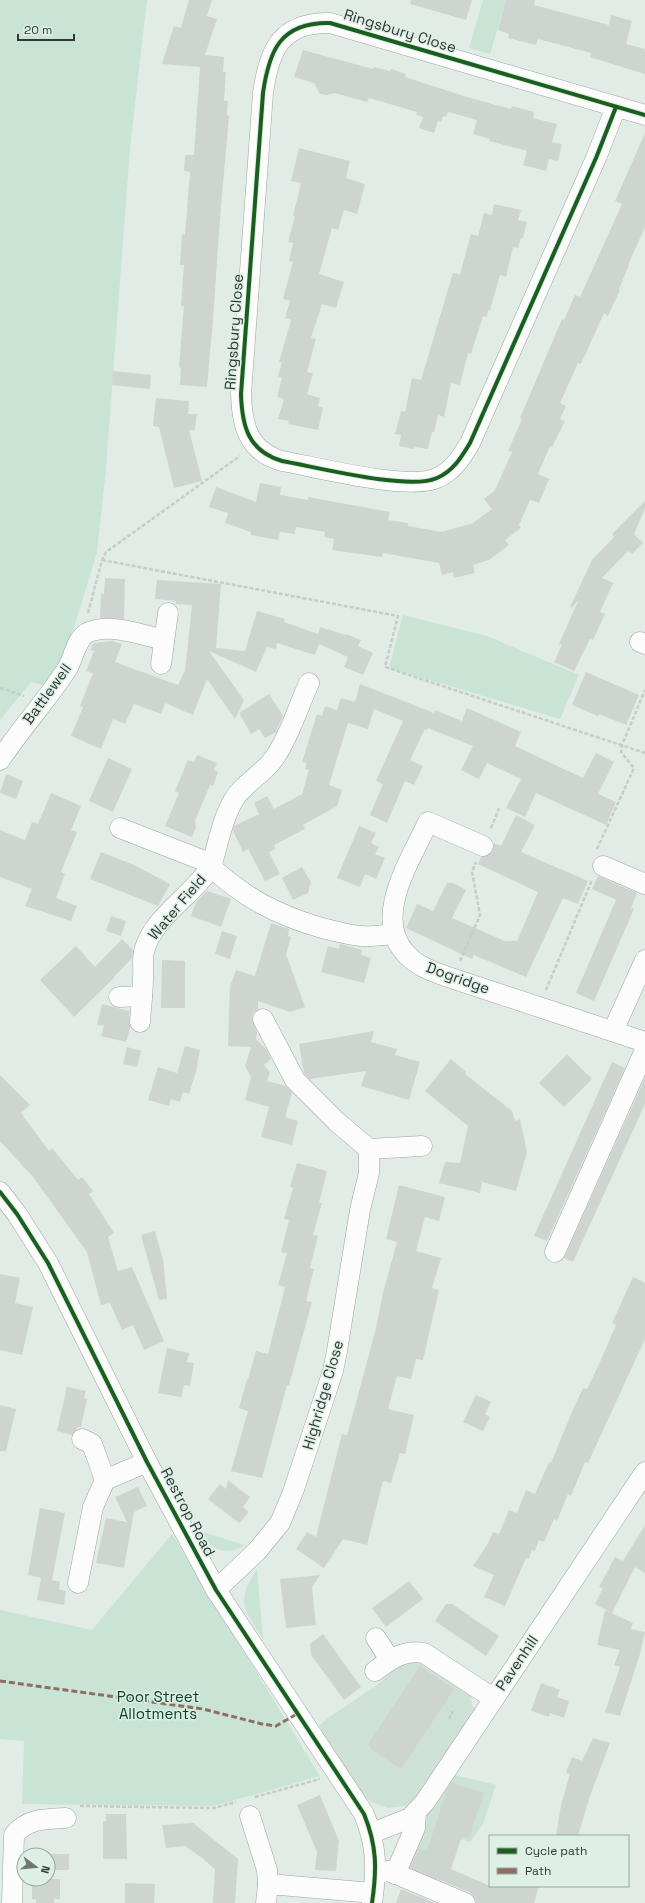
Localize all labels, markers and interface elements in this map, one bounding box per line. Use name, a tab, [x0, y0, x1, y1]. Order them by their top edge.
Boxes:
street label: Ringsbury Close	[342, 4, 459, 57]
scale bar	[18, 16, 74, 42]
text: 20 m	[24, 22, 52, 38]
street label: Ringsbury Close	[220, 273, 247, 391]
street label: Battlewell	[18, 659, 75, 728]
street label: Water Field	[144, 870, 210, 943]
street label: Dogridge	[424, 957, 493, 998]
street label: Highridge Close	[298, 1338, 347, 1452]
street label: Restrop Road	[157, 1464, 220, 1559]
street label: Pavenhill	[491, 1631, 542, 1694]
park label: Poor Street Allotments	[117, 1687, 199, 1723]
legend	[489, 1835, 629, 1887]
text: Cycle path	[525, 1843, 587, 1859]
north arrow	[16, 1847, 56, 1887]
text: Path	[525, 1863, 551, 1879]
text: N	[38, 1864, 53, 1875]

